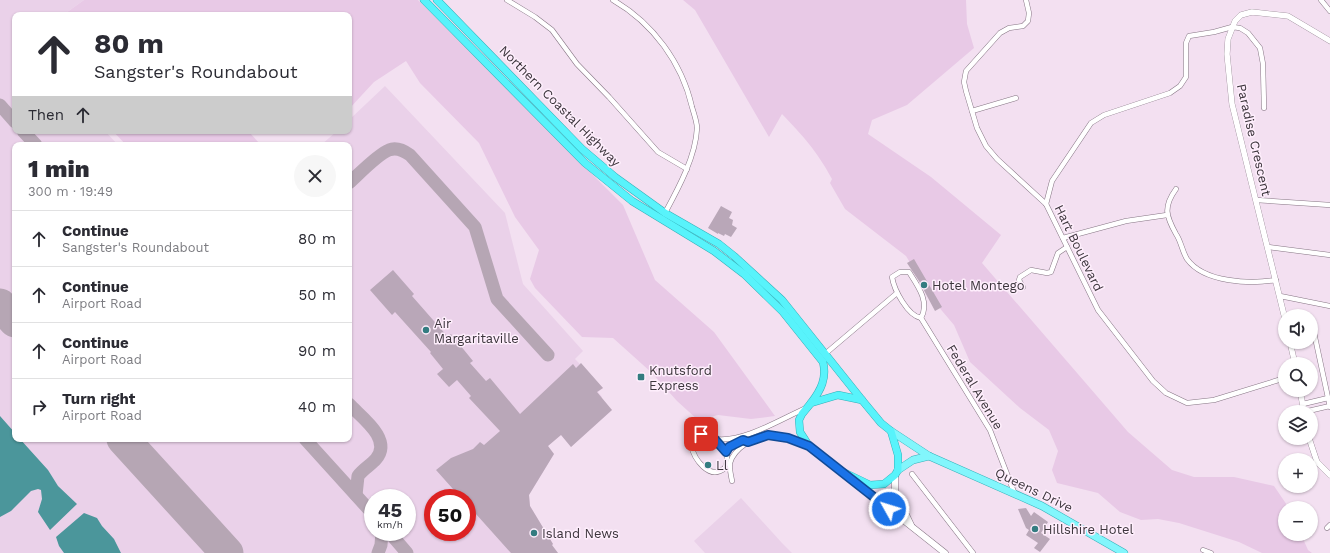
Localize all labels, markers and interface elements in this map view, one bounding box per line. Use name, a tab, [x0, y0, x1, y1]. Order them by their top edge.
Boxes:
text: 80 m	[94, 27, 164, 60]
icon: ahead	[28, 28, 80, 80]
street label: Northern Coastal Highway	[496, 42, 624, 170]
text: Sangster's Roundabout	[94, 61, 298, 82]
street label: Paradise Crescent	[1234, 82, 1274, 198]
icon: ahead	[72, 104, 94, 126]
text: Then	[28, 106, 64, 124]
text: 1 min	[28, 155, 90, 183]
button: close	[294, 155, 336, 197]
text: 300 m · 19:49	[28, 184, 113, 199]
street label: Hart Boulevard	[1052, 202, 1106, 294]
text: Continue	[62, 222, 129, 240]
icon: ahead	[28, 228, 50, 250]
text: 80 m	[298, 230, 336, 248]
text: Sangster's Roundabout	[62, 240, 209, 255]
text: Continue	[62, 278, 129, 296]
place label: Hotel Montego	[932, 278, 1025, 293]
marker: Hotel Montego	[919, 280, 929, 290]
icon: ahead	[28, 284, 50, 306]
text: 50 m	[299, 286, 336, 304]
text: Airport Road	[62, 296, 142, 311]
map controls	[1278, 309, 1318, 541]
button: sound	[1278, 309, 1318, 349]
place label: Air Margaritaville	[434, 316, 519, 346]
marker: Air Margaritaville	[421, 325, 431, 335]
text: Continue	[62, 334, 129, 352]
icon: ahead	[28, 340, 50, 362]
text: 90 m	[298, 342, 336, 360]
street label: Federal Avenue	[944, 342, 1006, 432]
text: Airport Road	[62, 352, 142, 367]
button: search	[1278, 357, 1318, 397]
place label: Knutsford Express	[649, 363, 712, 393]
marker: Knutsford Express	[636, 372, 646, 382]
text: Turn right	[62, 390, 135, 408]
icon: right	[28, 396, 50, 418]
text: 40 m	[298, 398, 336, 416]
button: layers	[1278, 405, 1318, 445]
text: Airport Road	[62, 408, 142, 423]
pin	[684, 417, 718, 451]
icon: arrive	[690, 423, 712, 445]
button: +	[1278, 453, 1318, 493]
place label: Ll	[716, 458, 728, 473]
marker: Ll	[703, 460, 713, 470]
street label: Queens Drive	[993, 465, 1075, 515]
position arrow	[868, 488, 910, 530]
speed limit sign: 50	[424, 489, 476, 541]
text: 45	[378, 498, 402, 522]
button: −	[1278, 501, 1318, 541]
text: km/h	[377, 519, 403, 530]
place label: Hillshire Hotel	[1043, 522, 1133, 537]
marker: Hillshire Hotel	[1030, 524, 1040, 534]
place label: Island News	[542, 526, 619, 541]
marker: Island News	[529, 528, 539, 538]

